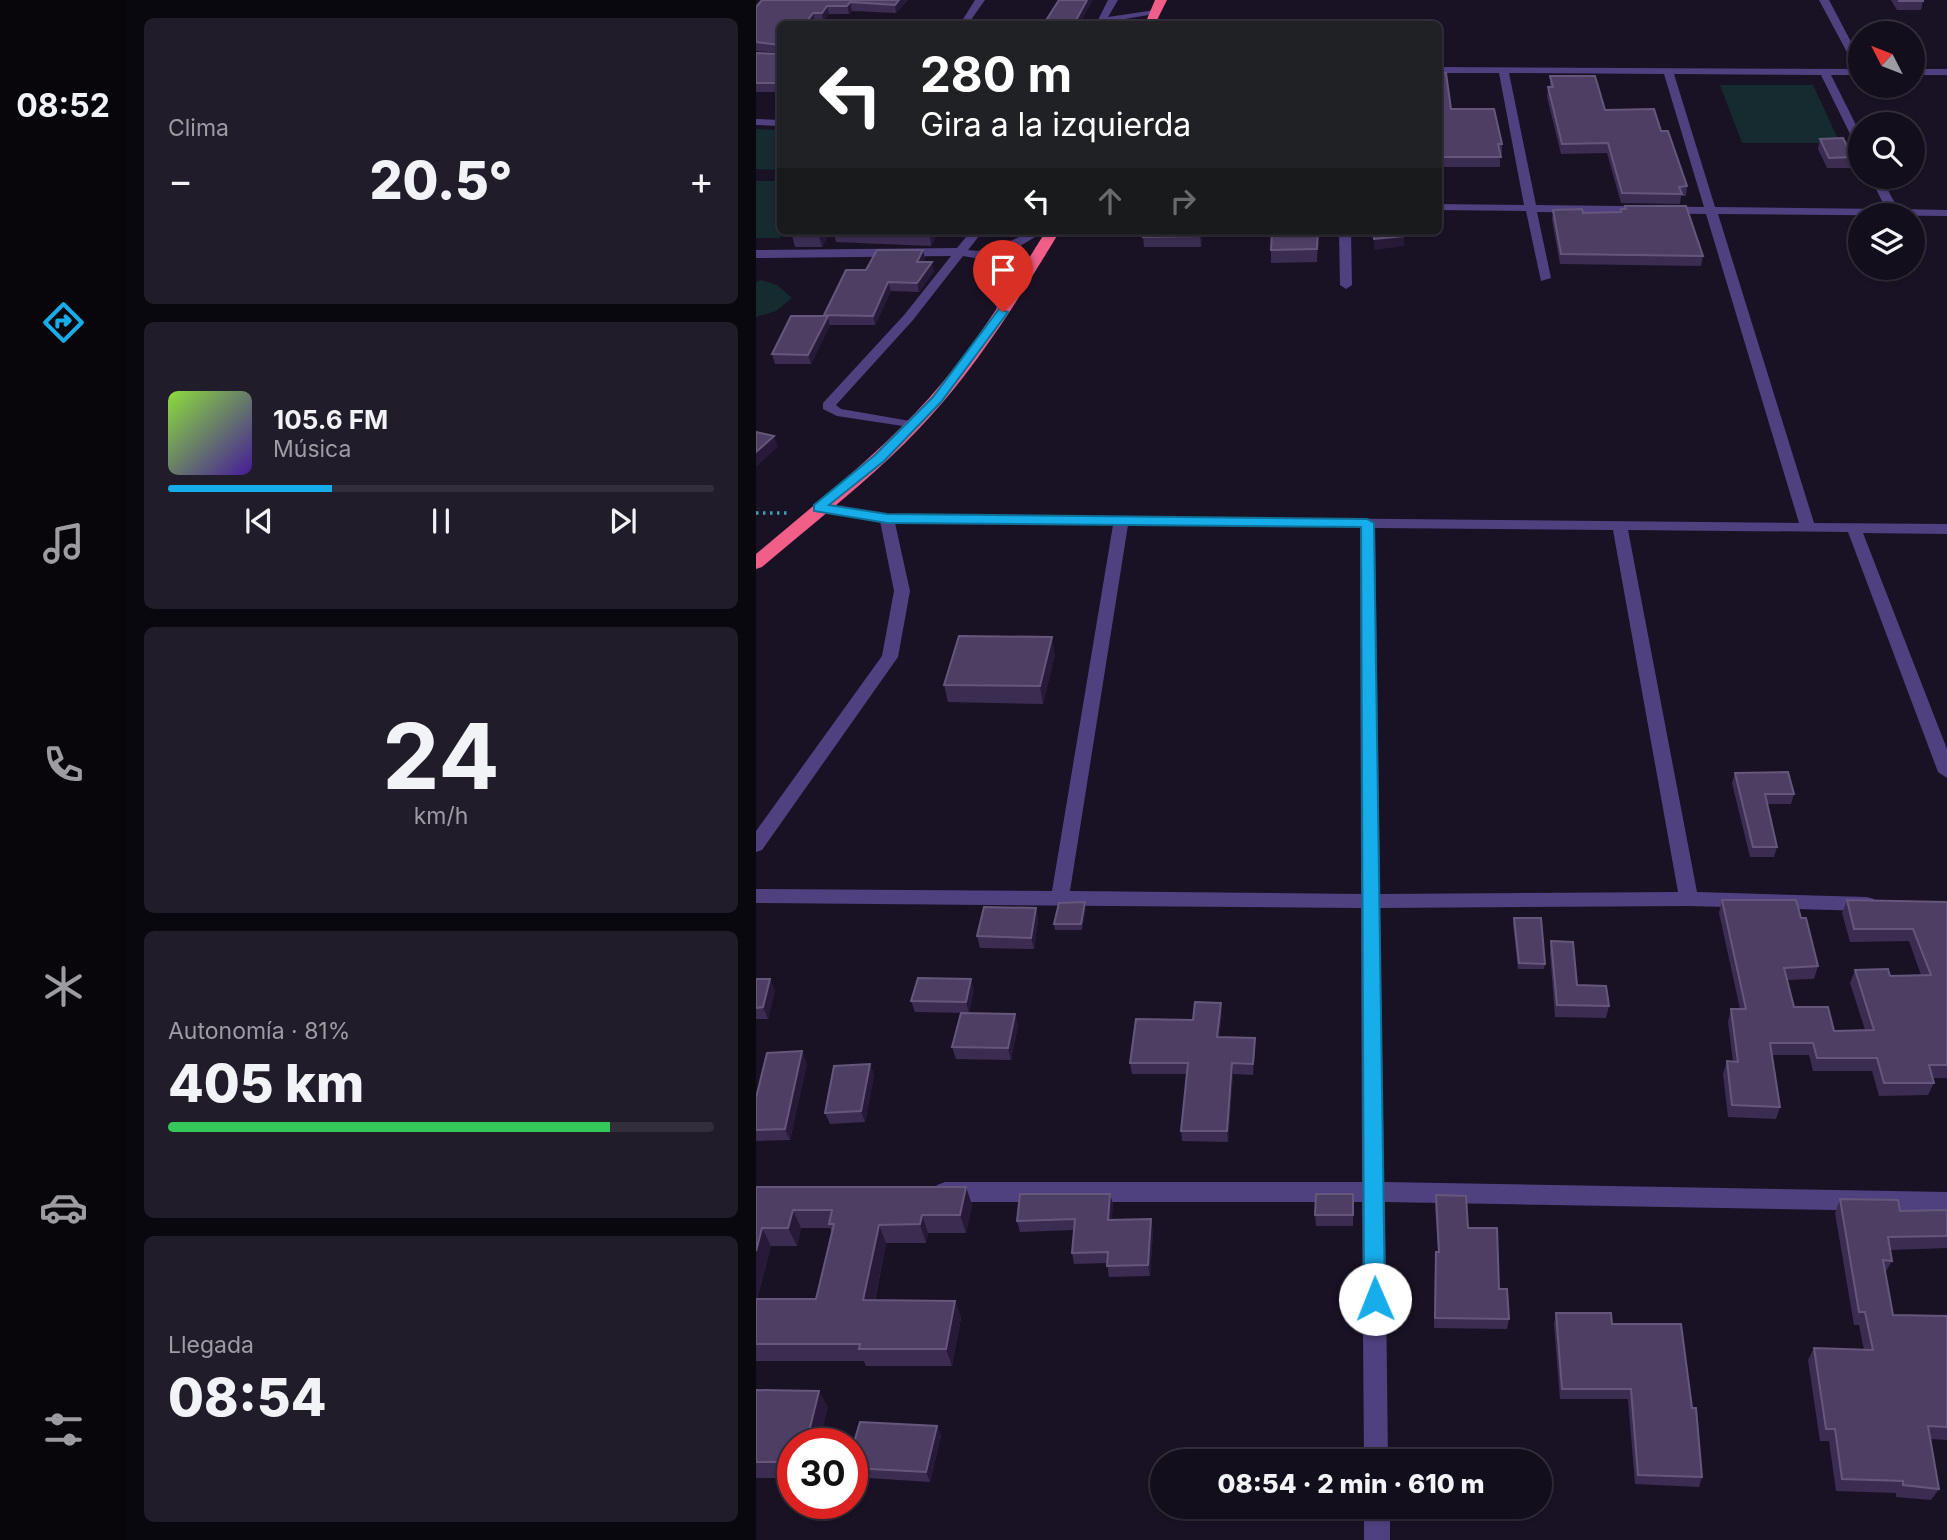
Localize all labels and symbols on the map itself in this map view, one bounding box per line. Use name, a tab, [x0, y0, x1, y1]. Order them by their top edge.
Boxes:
north arrow	[1848, 21, 1925, 98]
pin	[973, 240, 1033, 312]
position arrow	[1338, 1262, 1412, 1336]
speed limit sign: 30	[777, 1428, 868, 1519]

